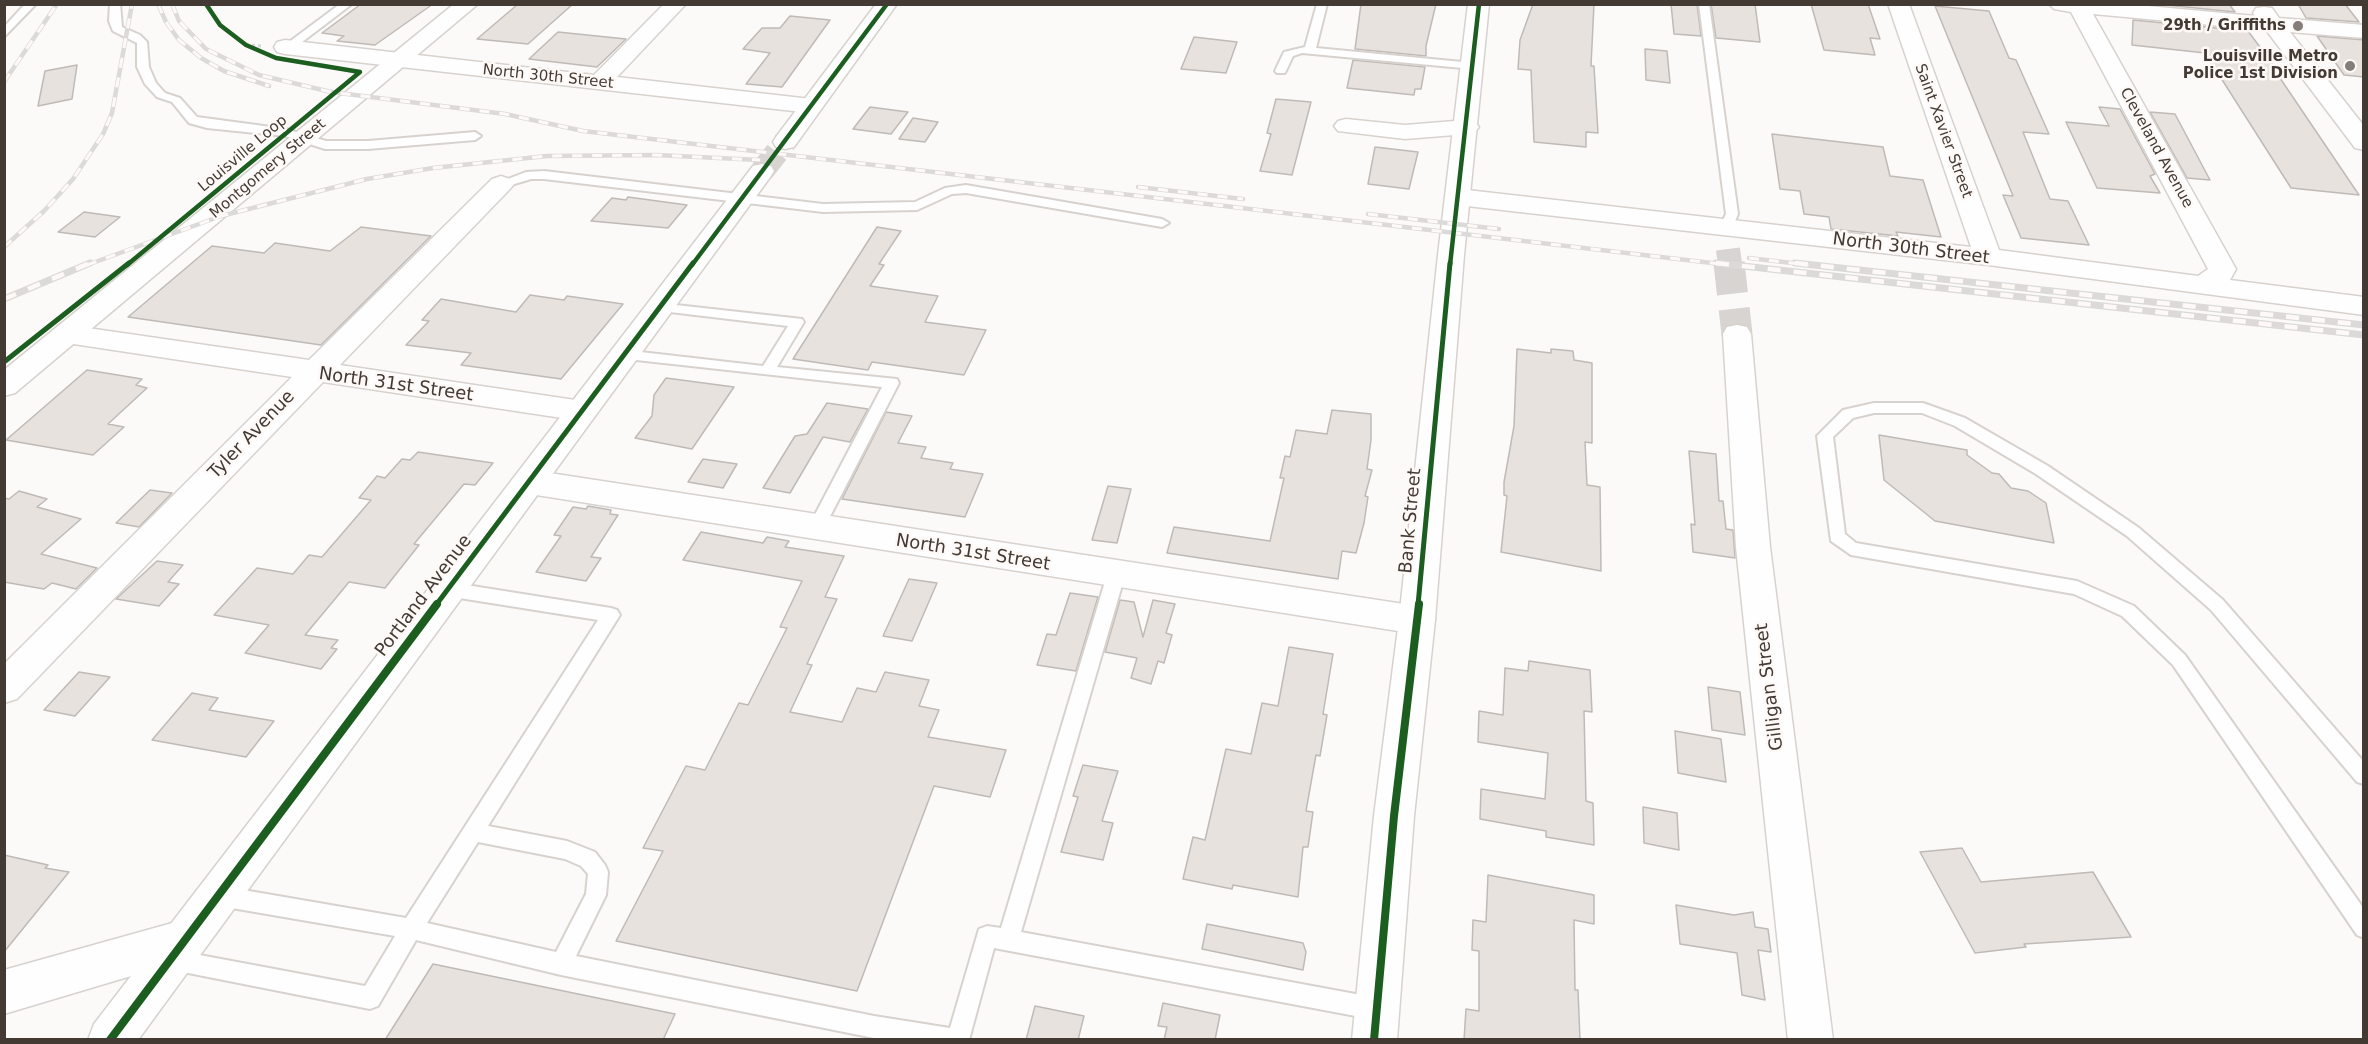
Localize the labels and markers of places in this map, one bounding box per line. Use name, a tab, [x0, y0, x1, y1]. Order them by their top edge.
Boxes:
place label: 29th / Griffiths	[2163, 17, 2286, 35]
marker: 29th / Griffiths	[2291, 19, 2305, 33]
place label: Louisville Metro Police 1st Division	[2183, 48, 2338, 83]
marker: Louisville Metro Police 1st Division	[2343, 59, 2357, 73]

